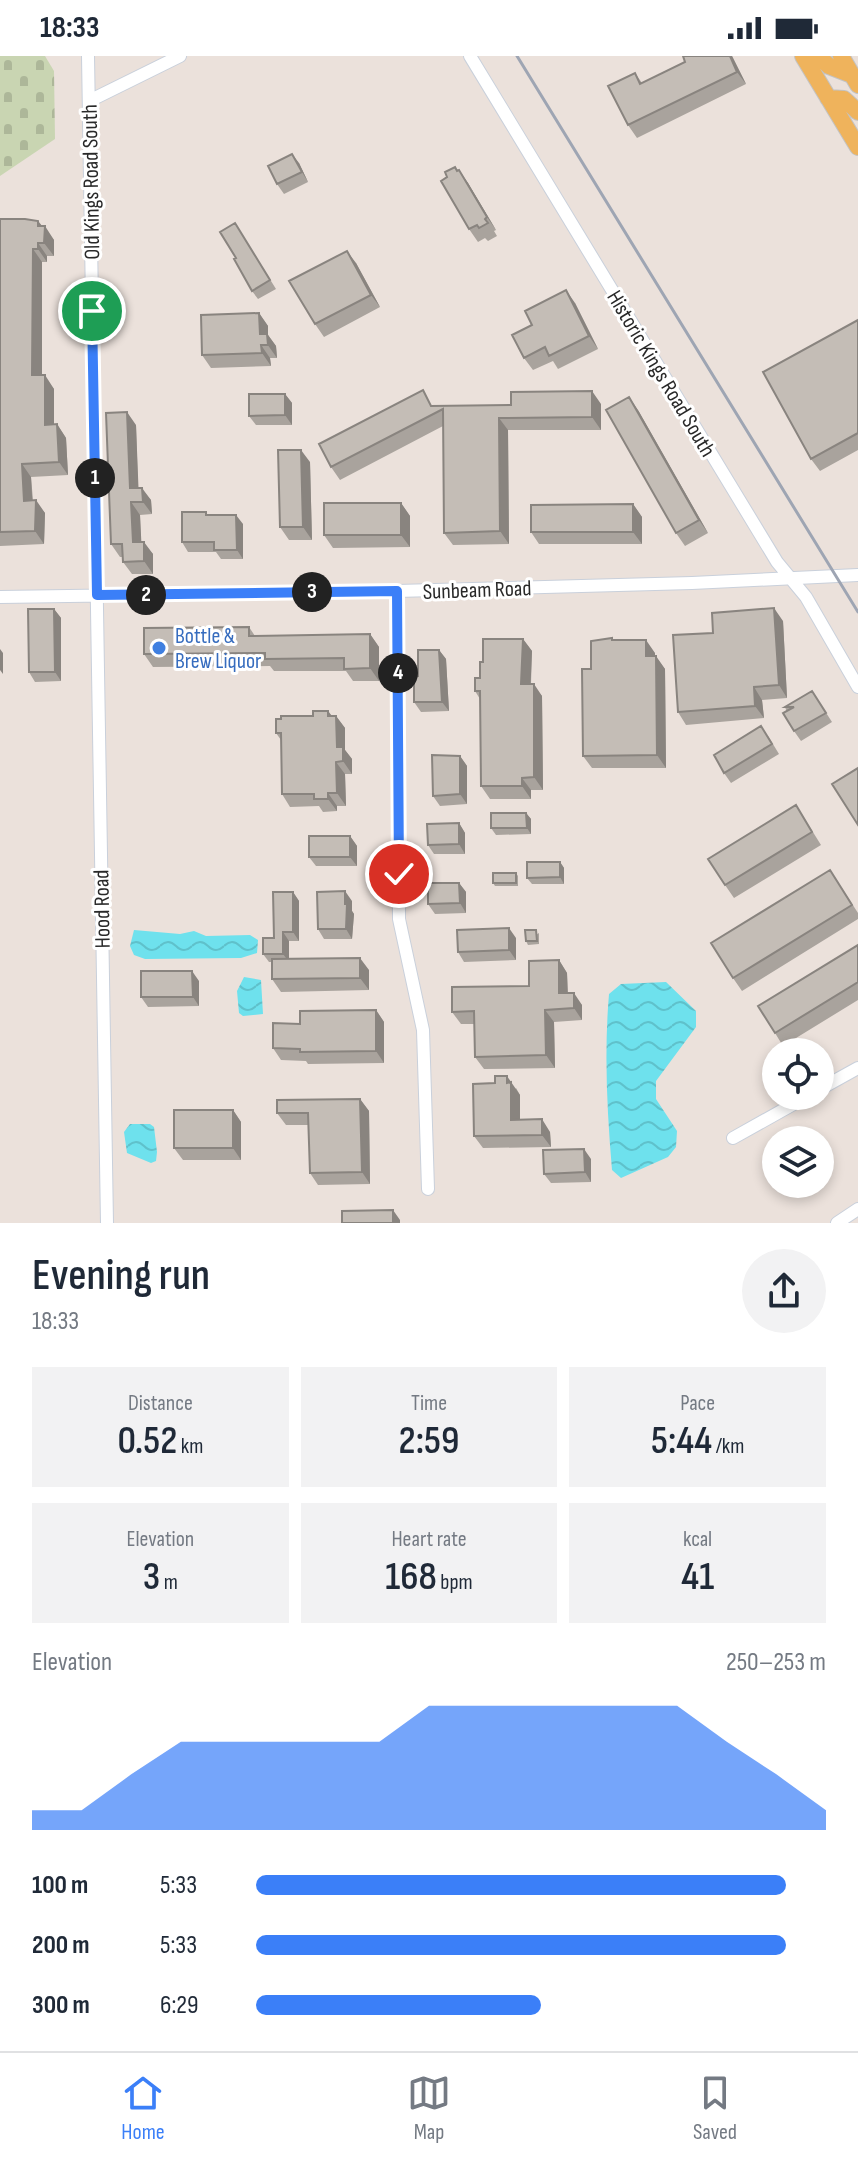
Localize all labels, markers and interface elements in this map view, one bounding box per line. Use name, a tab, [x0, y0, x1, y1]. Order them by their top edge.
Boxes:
text: 18:33	[40, 10, 100, 46]
street label: Old Kings Road South	[77, 104, 106, 260]
pin	[58, 277, 126, 345]
street label: Historic Kings Road South	[600, 286, 721, 462]
icon: arrive	[70, 289, 114, 333]
pin: 1	[75, 458, 115, 498]
text: 1	[91, 464, 99, 491]
pin: 3	[292, 572, 332, 612]
pin: 2	[126, 575, 166, 615]
street label: Sunbeam Road	[422, 575, 532, 606]
text: 3	[307, 578, 317, 605]
text: 2	[141, 581, 151, 608]
place label: Bottle & Brew Liquor	[175, 623, 261, 675]
marker: Bottle & Brew Liquor	[150, 639, 168, 657]
pin: 4	[378, 653, 418, 693]
text: 4	[393, 659, 403, 686]
pin	[365, 840, 433, 908]
icon: check	[377, 852, 421, 896]
street label: Hood Road	[88, 869, 117, 949]
map controls	[762, 1038, 834, 1198]
button: locate	[762, 1038, 834, 1110]
button: layers	[762, 1126, 834, 1198]
text: Evening run	[32, 1249, 210, 1302]
button: share	[742, 1249, 826, 1333]
text: 18:33	[32, 1306, 79, 1337]
text: Distance	[128, 1390, 193, 1417]
text: Time	[411, 1390, 447, 1417]
text: Pace	[680, 1390, 715, 1417]
text: 0.52	[117, 1417, 177, 1465]
text: 2:59	[399, 1417, 459, 1465]
text: 5:44	[651, 1417, 712, 1465]
text: km	[177, 1433, 203, 1460]
text: /km	[712, 1433, 744, 1460]
text: Elevation	[126, 1526, 194, 1553]
text: Heart rate	[391, 1526, 467, 1553]
text: kcal	[683, 1526, 712, 1553]
text: 3	[143, 1553, 160, 1601]
text: 168	[385, 1553, 437, 1601]
text: 41	[681, 1553, 714, 1601]
text: m	[160, 1569, 178, 1596]
text: bpm	[437, 1569, 473, 1596]
text: Elevation	[32, 1647, 112, 1678]
text: 250–253 m	[726, 1647, 826, 1678]
text: 100 m	[32, 1870, 88, 1901]
text: 5:33	[160, 1870, 197, 1901]
text: 200 m	[32, 1930, 89, 1961]
text: 5:33	[160, 1930, 197, 1961]
text: 300 m	[32, 1990, 90, 2021]
text: 6:29	[160, 1990, 199, 2021]
tab: Home	[121, 2071, 165, 2146]
tab: Map	[407, 2071, 451, 2146]
tab: Saved	[693, 2071, 737, 2146]

